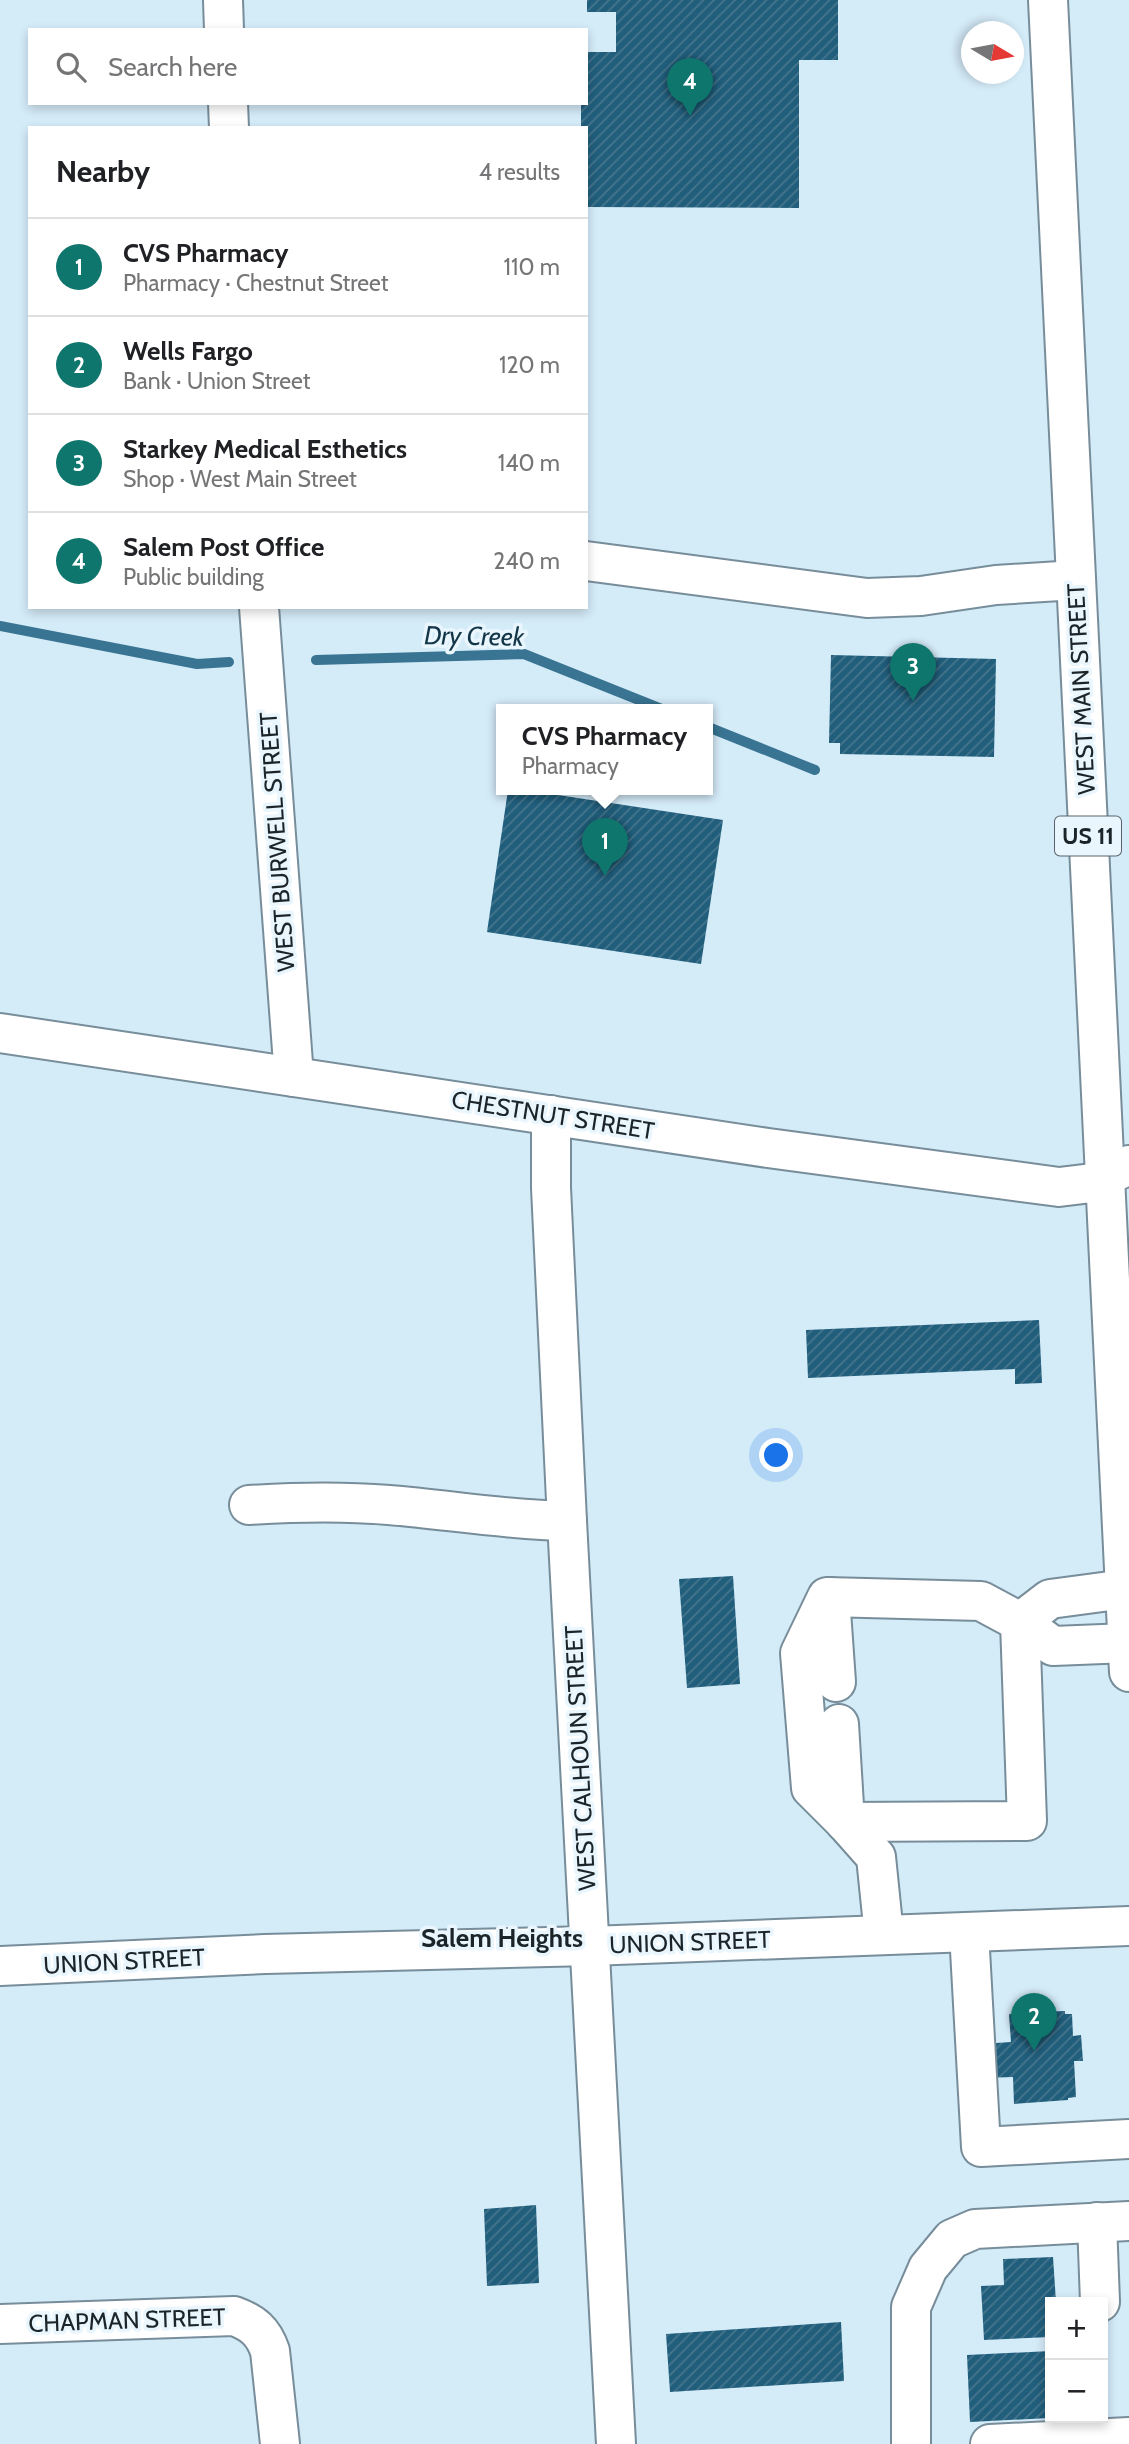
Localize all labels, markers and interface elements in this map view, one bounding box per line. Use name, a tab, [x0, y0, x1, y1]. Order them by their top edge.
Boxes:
north arrow	[961, 21, 1024, 84]
search box	[28, 28, 588, 105]
icon: search	[52, 48, 90, 86]
text: Search here	[108, 51, 237, 83]
pin: 4	[667, 58, 713, 116]
text: Nearby	[56, 153, 150, 190]
text: 4 results	[479, 158, 560, 186]
text: CVS Pharmacy	[123, 237, 288, 269]
text: 1	[75, 253, 83, 281]
text: 110 m	[504, 253, 560, 281]
text: Pharmacy · Chestnut Street	[123, 269, 389, 297]
text: Wells Fargo	[123, 335, 253, 367]
text: 2	[73, 351, 85, 379]
text: 120 m	[499, 351, 560, 379]
text: Bank · Union Street	[123, 367, 311, 395]
text: Starkey Medical Esthetics	[123, 433, 407, 465]
text: 3	[73, 449, 85, 477]
text: 140 m	[498, 449, 560, 477]
text: Shop · West Main Street	[123, 465, 357, 493]
text: Salem Post Office	[123, 531, 324, 563]
text: 4	[72, 547, 86, 575]
text: 240 m	[493, 547, 560, 575]
text: Public building	[123, 563, 264, 591]
street label: WEST MAIN STREET	[1061, 582, 1101, 795]
water label: Dry Creek	[424, 619, 525, 653]
pin: 3	[890, 643, 936, 701]
popup	[496, 704, 713, 795]
street label: WEST BURWELL STREET	[253, 711, 301, 973]
text: CVS Pharmacy	[522, 720, 687, 752]
text: Pharmacy	[522, 752, 619, 780]
road number: US 11	[1055, 816, 1121, 856]
pin: 1	[582, 818, 628, 876]
street label: CHESTNUT STREET	[450, 1085, 657, 1145]
your location	[759, 1438, 793, 1472]
street label: WEST CALHOUN STREET	[559, 1624, 601, 1891]
district label: Salem Heights	[421, 1922, 583, 1954]
street label: UNION STREET	[609, 1925, 772, 1959]
street label: UNION STREET	[42, 1942, 206, 1980]
pin: 2	[1011, 1993, 1057, 2051]
map controls	[1045, 2297, 1108, 2423]
button: +	[1045, 2297, 1108, 2360]
street label: CHAPMAN STREET	[28, 2302, 226, 2338]
button: −	[1045, 2360, 1108, 2423]

